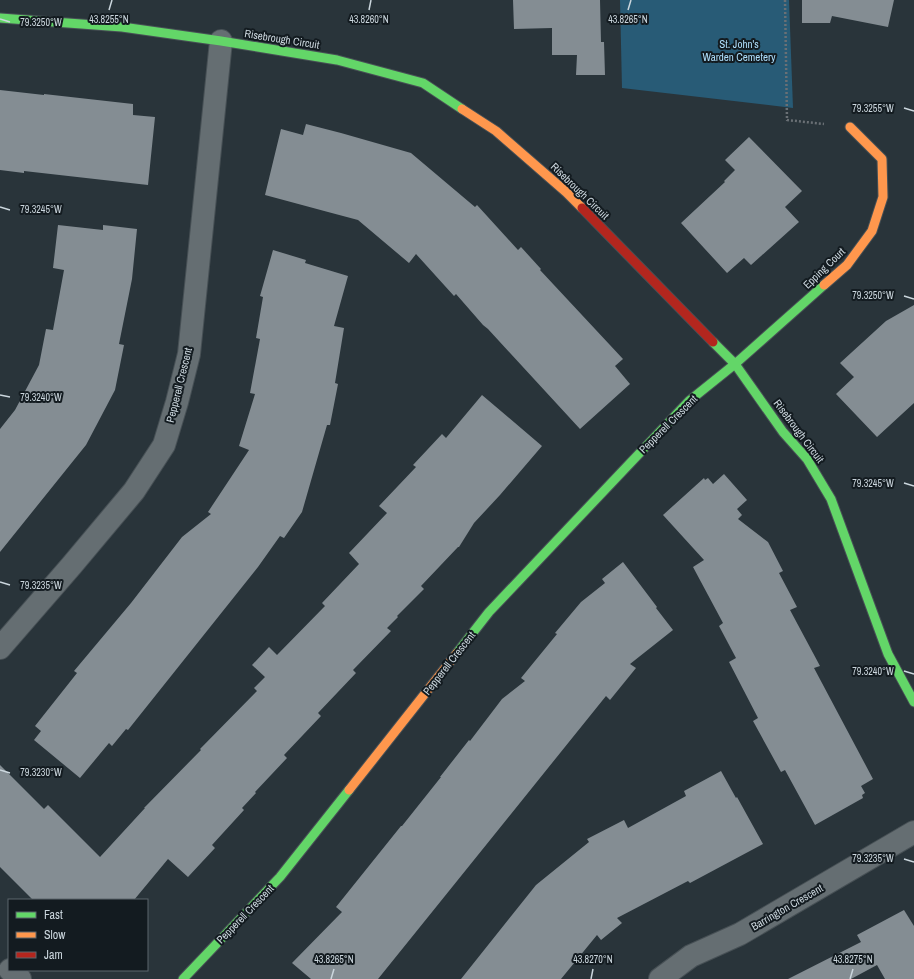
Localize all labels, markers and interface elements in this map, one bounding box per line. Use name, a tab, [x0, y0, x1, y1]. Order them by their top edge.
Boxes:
text: 43.8255°N	[89, 13, 129, 26]
text: 43.8260°N	[349, 13, 389, 26]
text: 43.8265°N	[608, 13, 648, 26]
text: 79.3250°W	[20, 16, 62, 29]
street label: Risebrough Circuit	[244, 26, 321, 52]
park label: St. John's Warden Cemetery	[703, 37, 776, 64]
text: 79.3255°W	[852, 102, 894, 115]
street label: Risebrough Circuit	[548, 160, 612, 223]
text: 79.3245°W	[20, 203, 62, 216]
street label: Epping Court	[800, 244, 848, 291]
text: 79.3250°W	[852, 289, 894, 302]
street label: Pepperell Crescent	[163, 346, 195, 424]
text: 79.3240°W	[20, 391, 62, 404]
street label: Pepperell Crescent	[636, 392, 700, 456]
street label: Risebrough Circuit	[771, 397, 828, 466]
text: 79.3245°W	[852, 477, 894, 490]
text: 79.3235°W	[20, 579, 62, 592]
street label: Pepperell Crescent	[420, 628, 478, 698]
text: 79.3240°W	[852, 665, 894, 678]
text: 79.3230°W	[20, 766, 62, 779]
text: 79.3235°W	[852, 852, 894, 865]
street label: Pepperell Crescent	[213, 881, 277, 946]
street label: Barrington Crescent	[749, 881, 826, 933]
legend	[8, 899, 148, 971]
text: Fast	[44, 907, 63, 923]
text: Slow	[44, 927, 66, 943]
text: Jam	[44, 947, 63, 963]
text: 43.8265°N	[314, 953, 354, 966]
text: 43.8270°N	[573, 953, 613, 966]
text: 43.8275°N	[833, 953, 873, 966]

